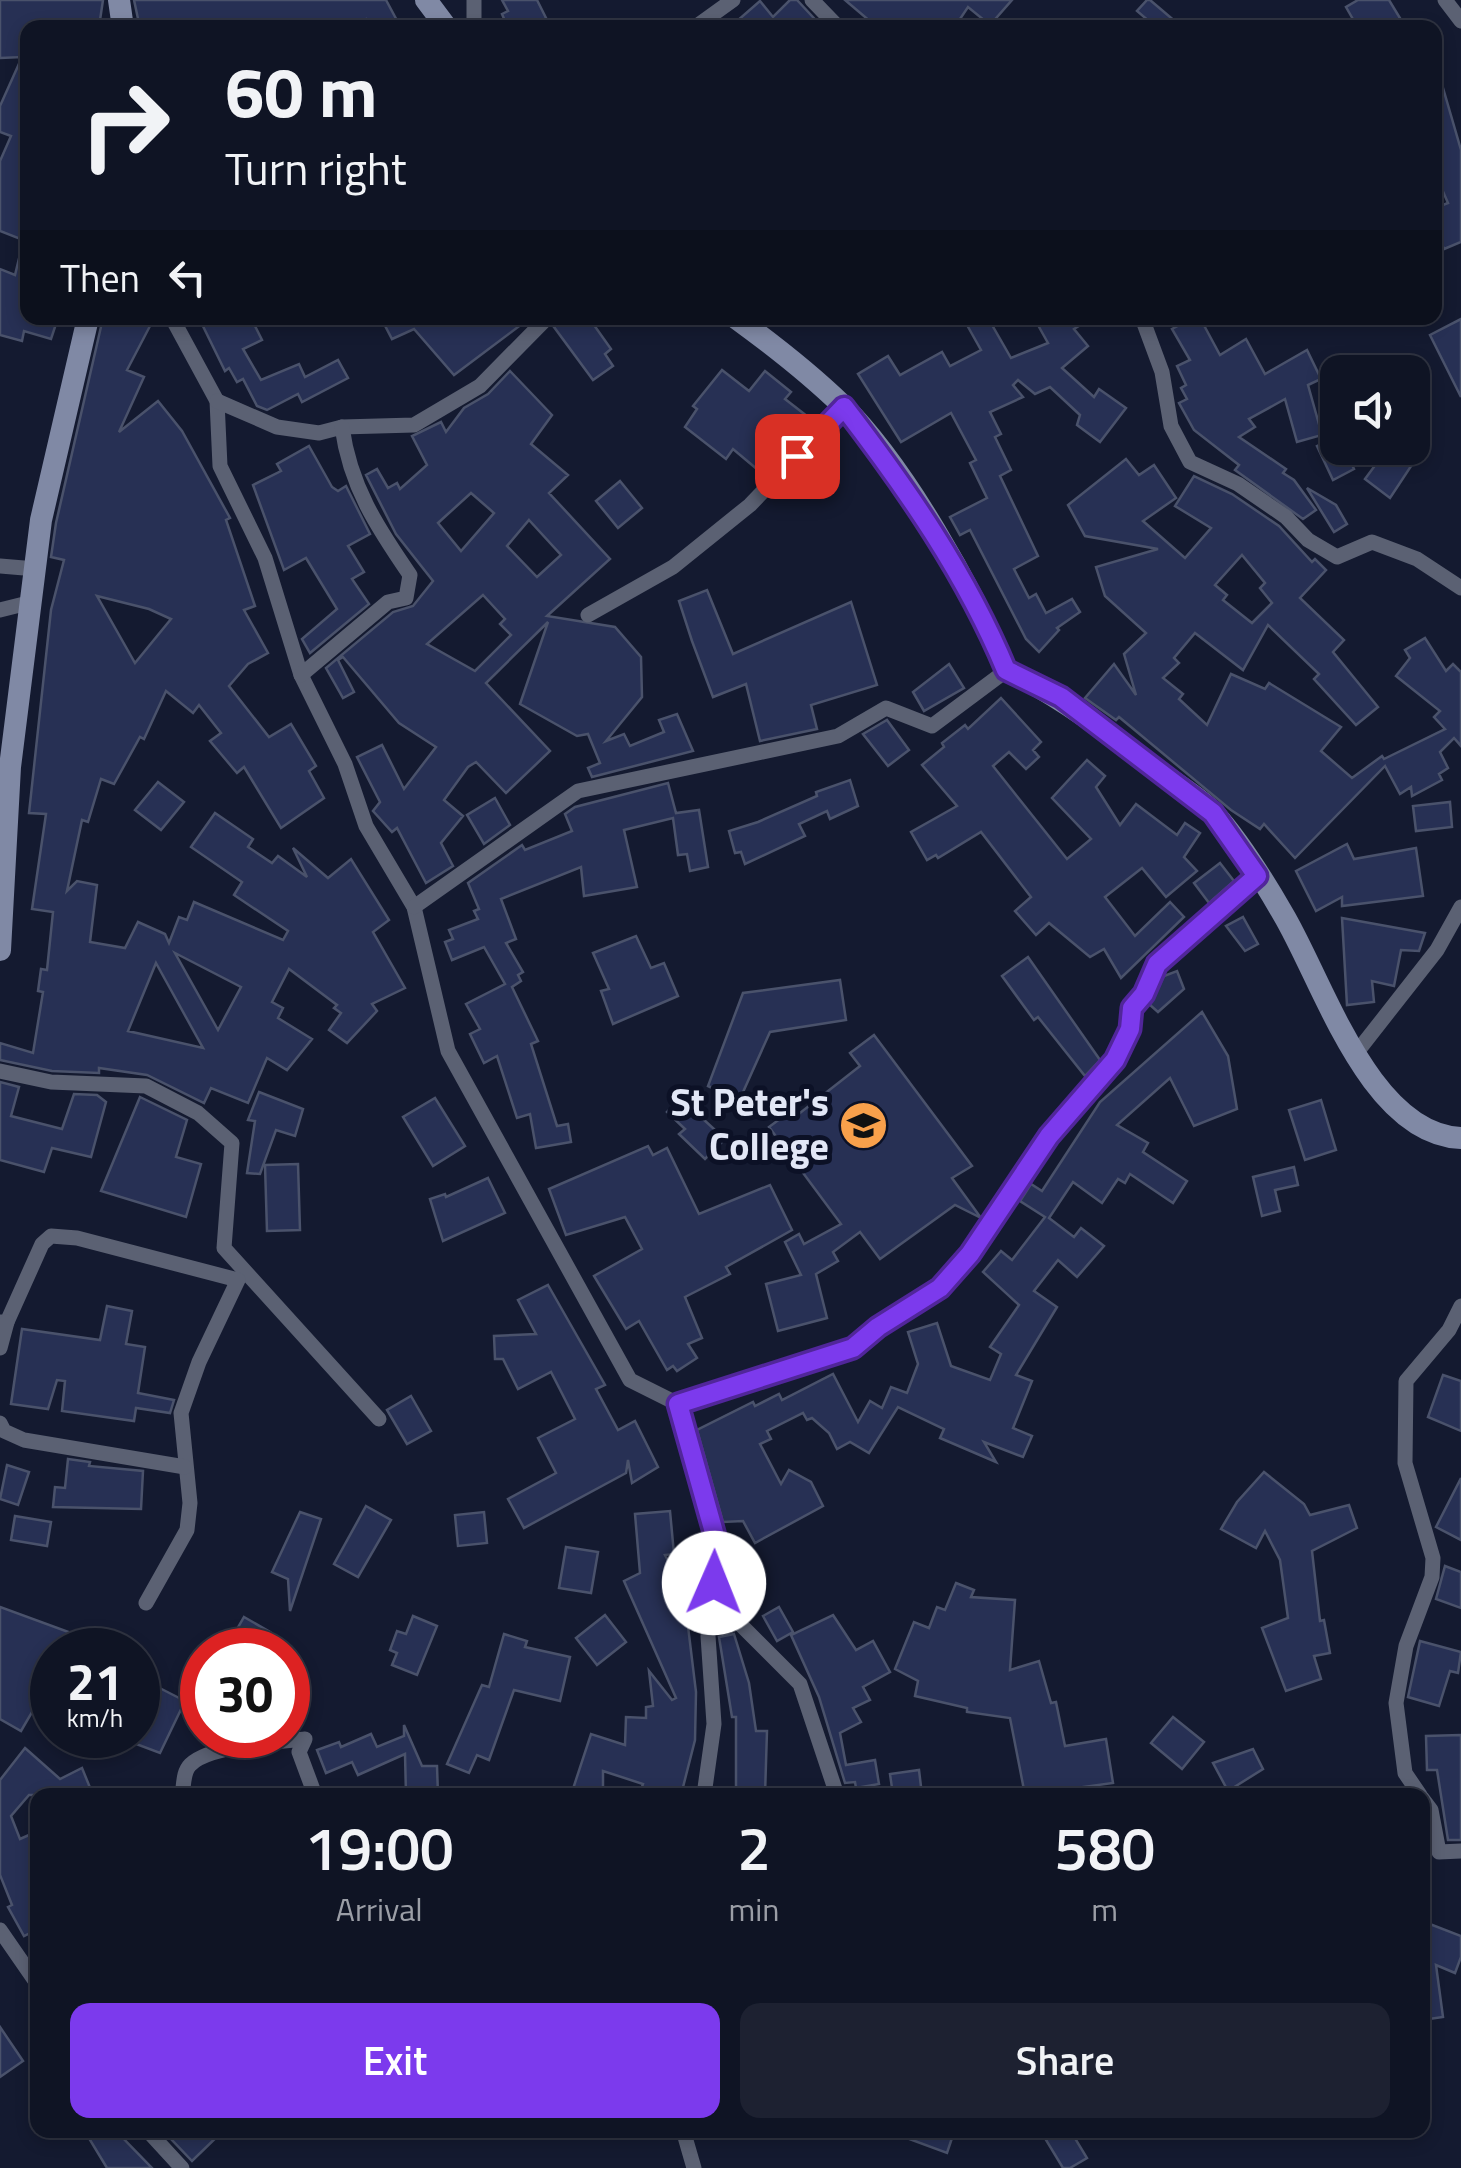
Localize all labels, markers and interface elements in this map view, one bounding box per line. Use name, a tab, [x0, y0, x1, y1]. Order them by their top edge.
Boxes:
text: 60 m	[225, 38, 378, 144]
icon: right	[60, 60, 190, 190]
text: Turn right	[225, 134, 407, 202]
text: Then	[60, 249, 140, 307]
icon: left	[160, 250, 215, 305]
map controls	[1320, 355, 1430, 465]
button: sound	[1320, 355, 1430, 465]
pin	[755, 414, 840, 499]
icon: arrive	[770, 429, 825, 484]
place label: St Peter's College	[670, 1073, 829, 1175]
school or university icon: St Peter's College	[838, 1099, 890, 1151]
position arrow	[662, 1531, 766, 1635]
speed limit sign: 30	[180, 1628, 310, 1758]
text: 21	[67, 1643, 123, 1719]
text: km/h	[67, 1699, 123, 1737]
text: 19:00	[305, 1802, 454, 1893]
text: 2	[737, 1802, 771, 1893]
text: 580	[1054, 1802, 1155, 1893]
text: Arrival	[336, 1885, 423, 1933]
text: min	[728, 1885, 779, 1933]
text: m	[1091, 1885, 1118, 1933]
button: Exit	[70, 2003, 720, 2118]
button: Share	[740, 2003, 1390, 2118]

